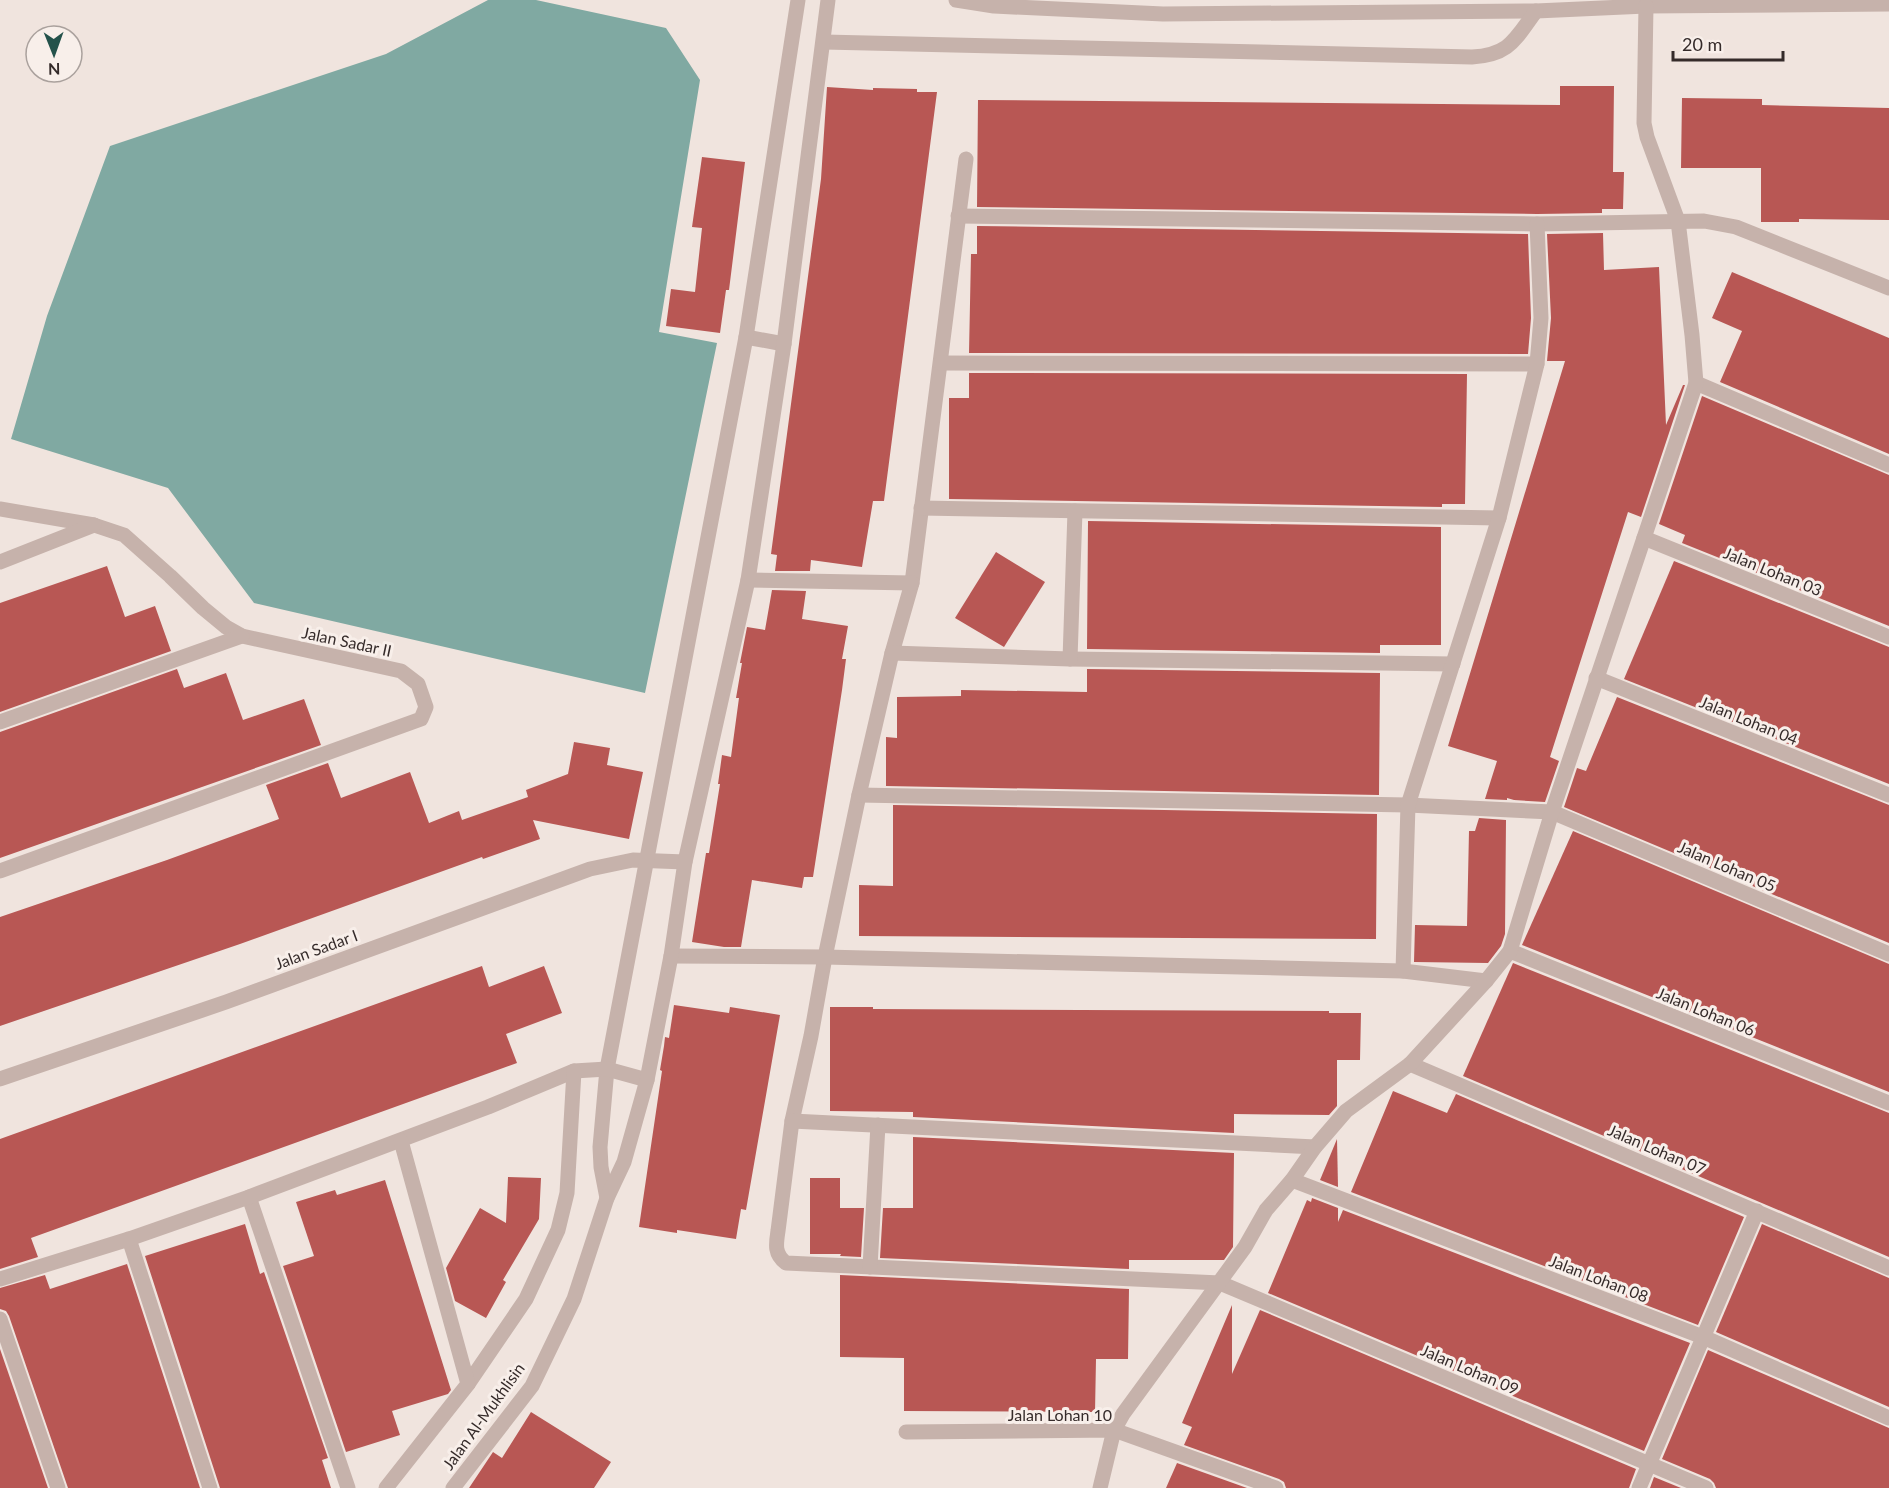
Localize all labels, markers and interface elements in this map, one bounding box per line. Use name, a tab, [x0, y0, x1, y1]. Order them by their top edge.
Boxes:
north arrow	[24, 24, 84, 84]
scale bar	[1673, 24, 1782, 62]
text: 20 m	[1682, 33, 1722, 55]
text: N	[48, 60, 61, 79]
street label: Jalan Lohan 03	[1721, 543, 1825, 599]
street label: Jalan Sadar II	[300, 622, 394, 660]
street label: Jalan Lohan 04	[1697, 692, 1801, 748]
street label: Jalan Lohan 05	[1675, 837, 1779, 895]
street label: Jalan Sadar I	[272, 925, 360, 973]
street label: Jalan Lohan 06	[1654, 983, 1758, 1039]
street label: Jalan Lohan 07	[1605, 1120, 1709, 1178]
street label: Jalan Lohan 08	[1547, 1250, 1651, 1306]
street label: Jalan Lohan 09	[1418, 1340, 1522, 1398]
street label: Jalan Al-Mukhlisin	[438, 1359, 528, 1473]
street label: Jalan Lohan 10	[1008, 1405, 1112, 1424]

